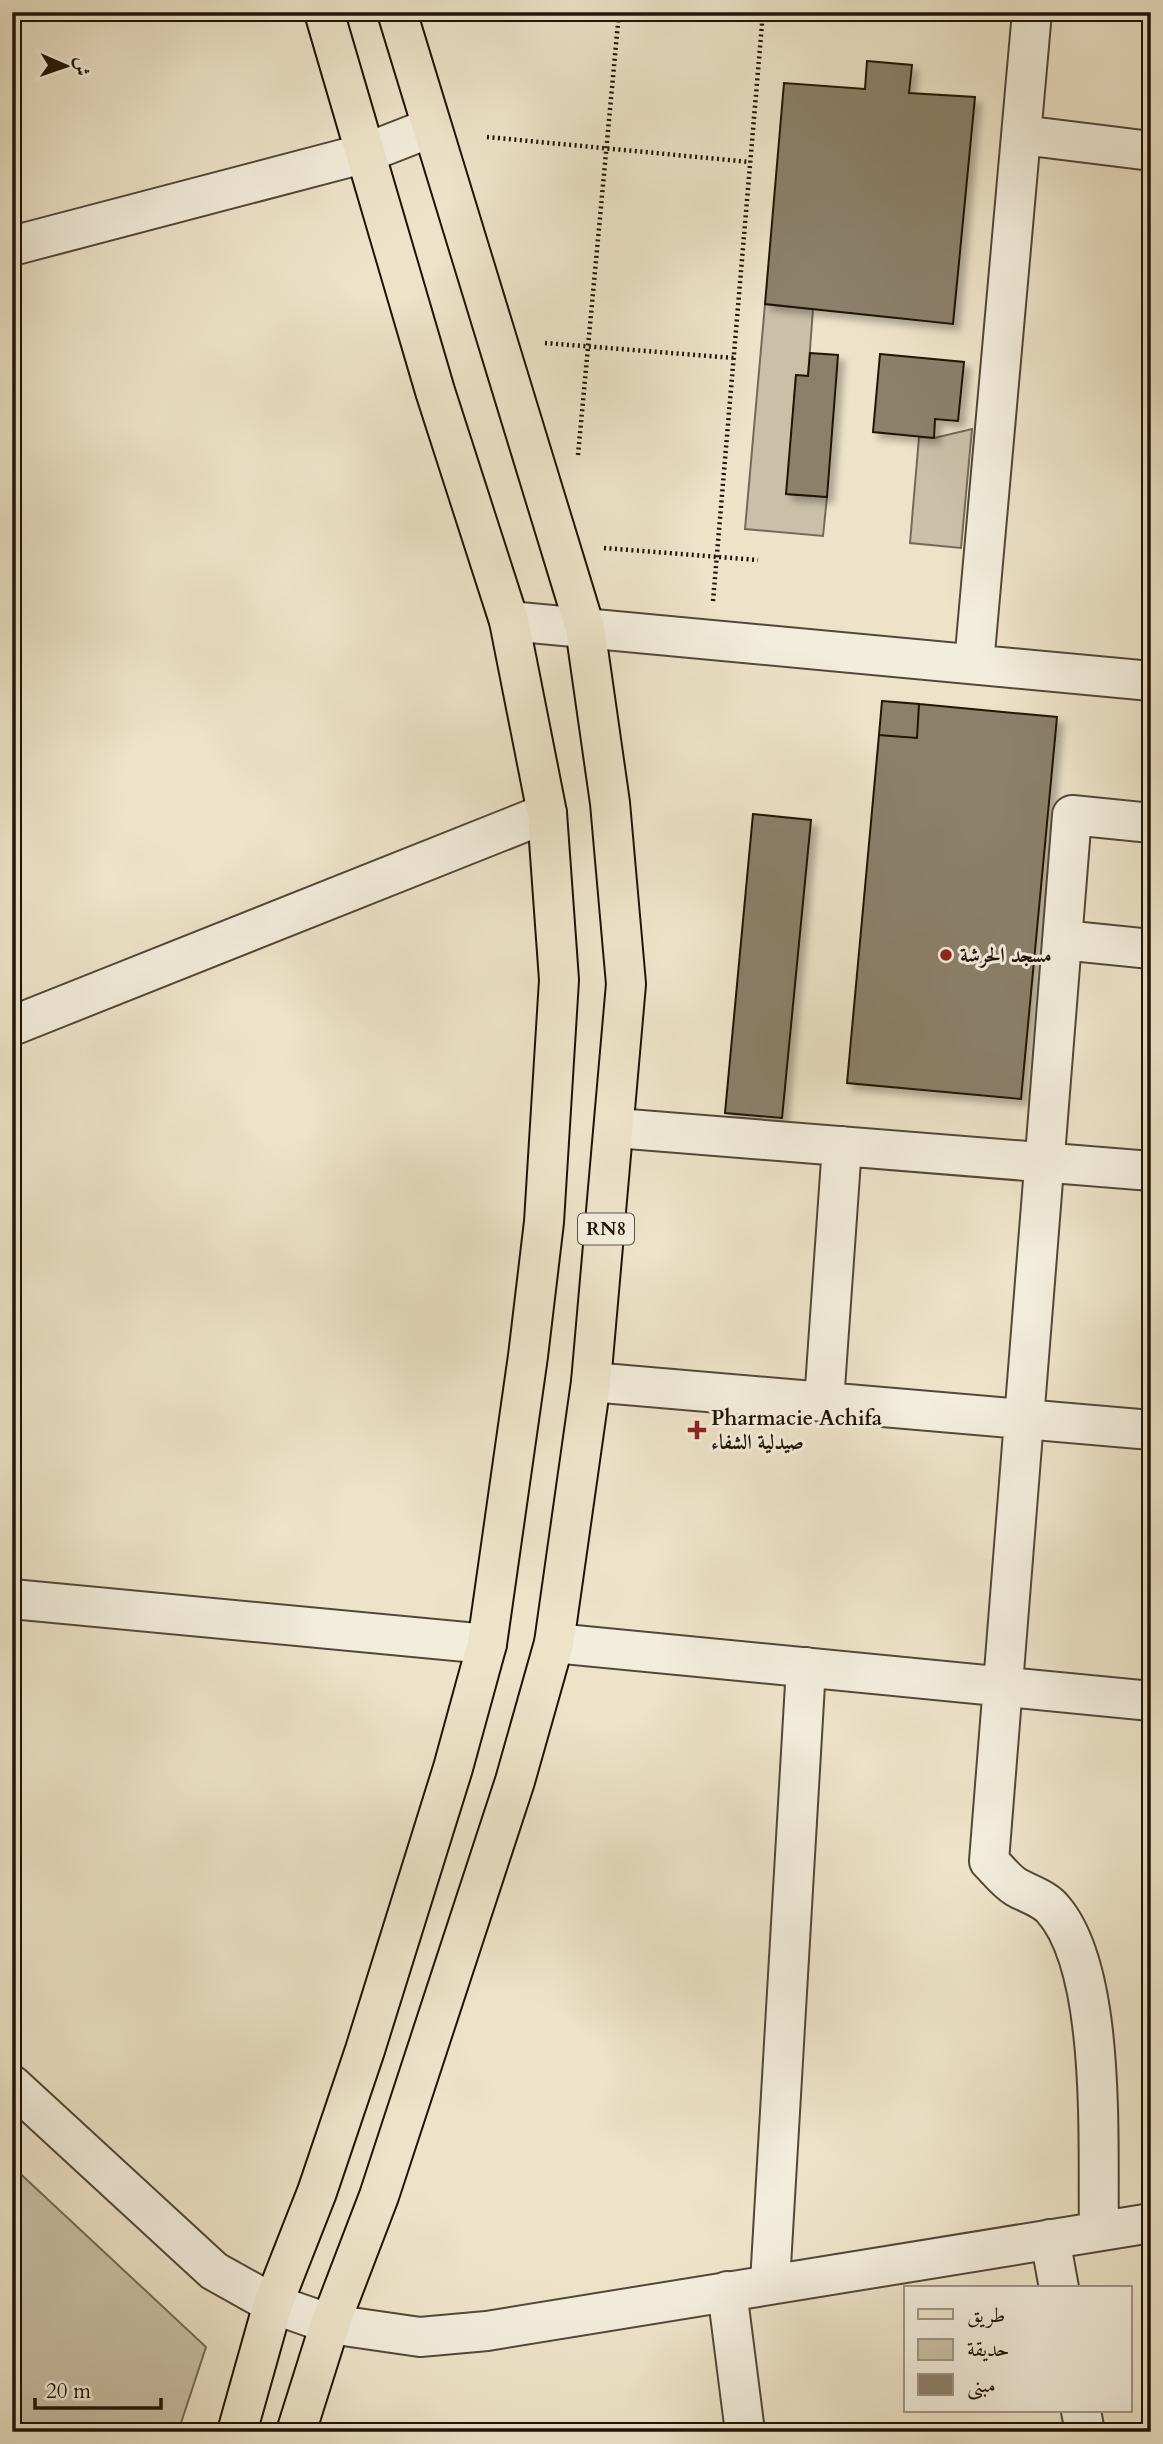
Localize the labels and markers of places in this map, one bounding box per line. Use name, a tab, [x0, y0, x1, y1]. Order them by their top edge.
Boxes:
place label: مسجد الحرشة	[960, 941, 1052, 970]
marker: مسجد الحرشة	[938, 947, 954, 963]
place label: Pharmacie Achifa صيدلية الشفاء	[711, 1404, 883, 1457]
marker: Pharmacie Achifa صيدلية الشفاء	[689, 1422, 705, 1438]

